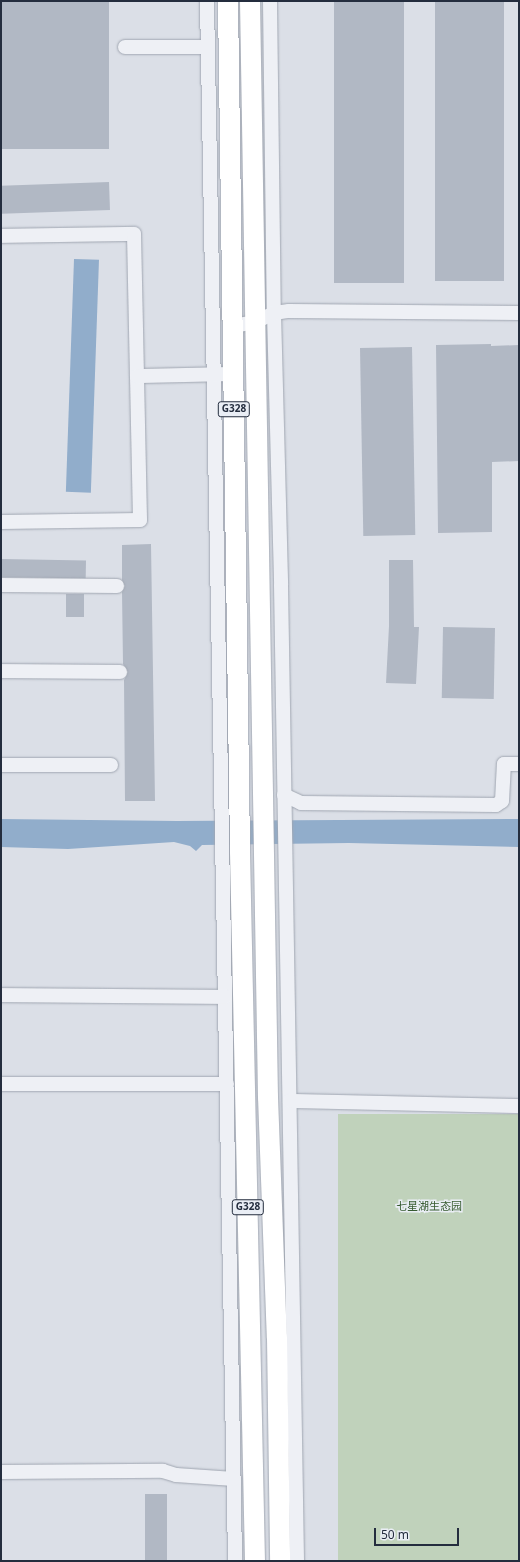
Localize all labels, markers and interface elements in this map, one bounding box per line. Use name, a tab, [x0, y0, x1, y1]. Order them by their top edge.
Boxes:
road number: G328	[217, 401, 251, 417]
road number: G328	[231, 1199, 265, 1215]
park label: 七星湖生态园	[396, 1199, 462, 1213]
scale bar	[376, 1520, 461, 1546]
text: 50 m	[381, 1526, 409, 1543]

